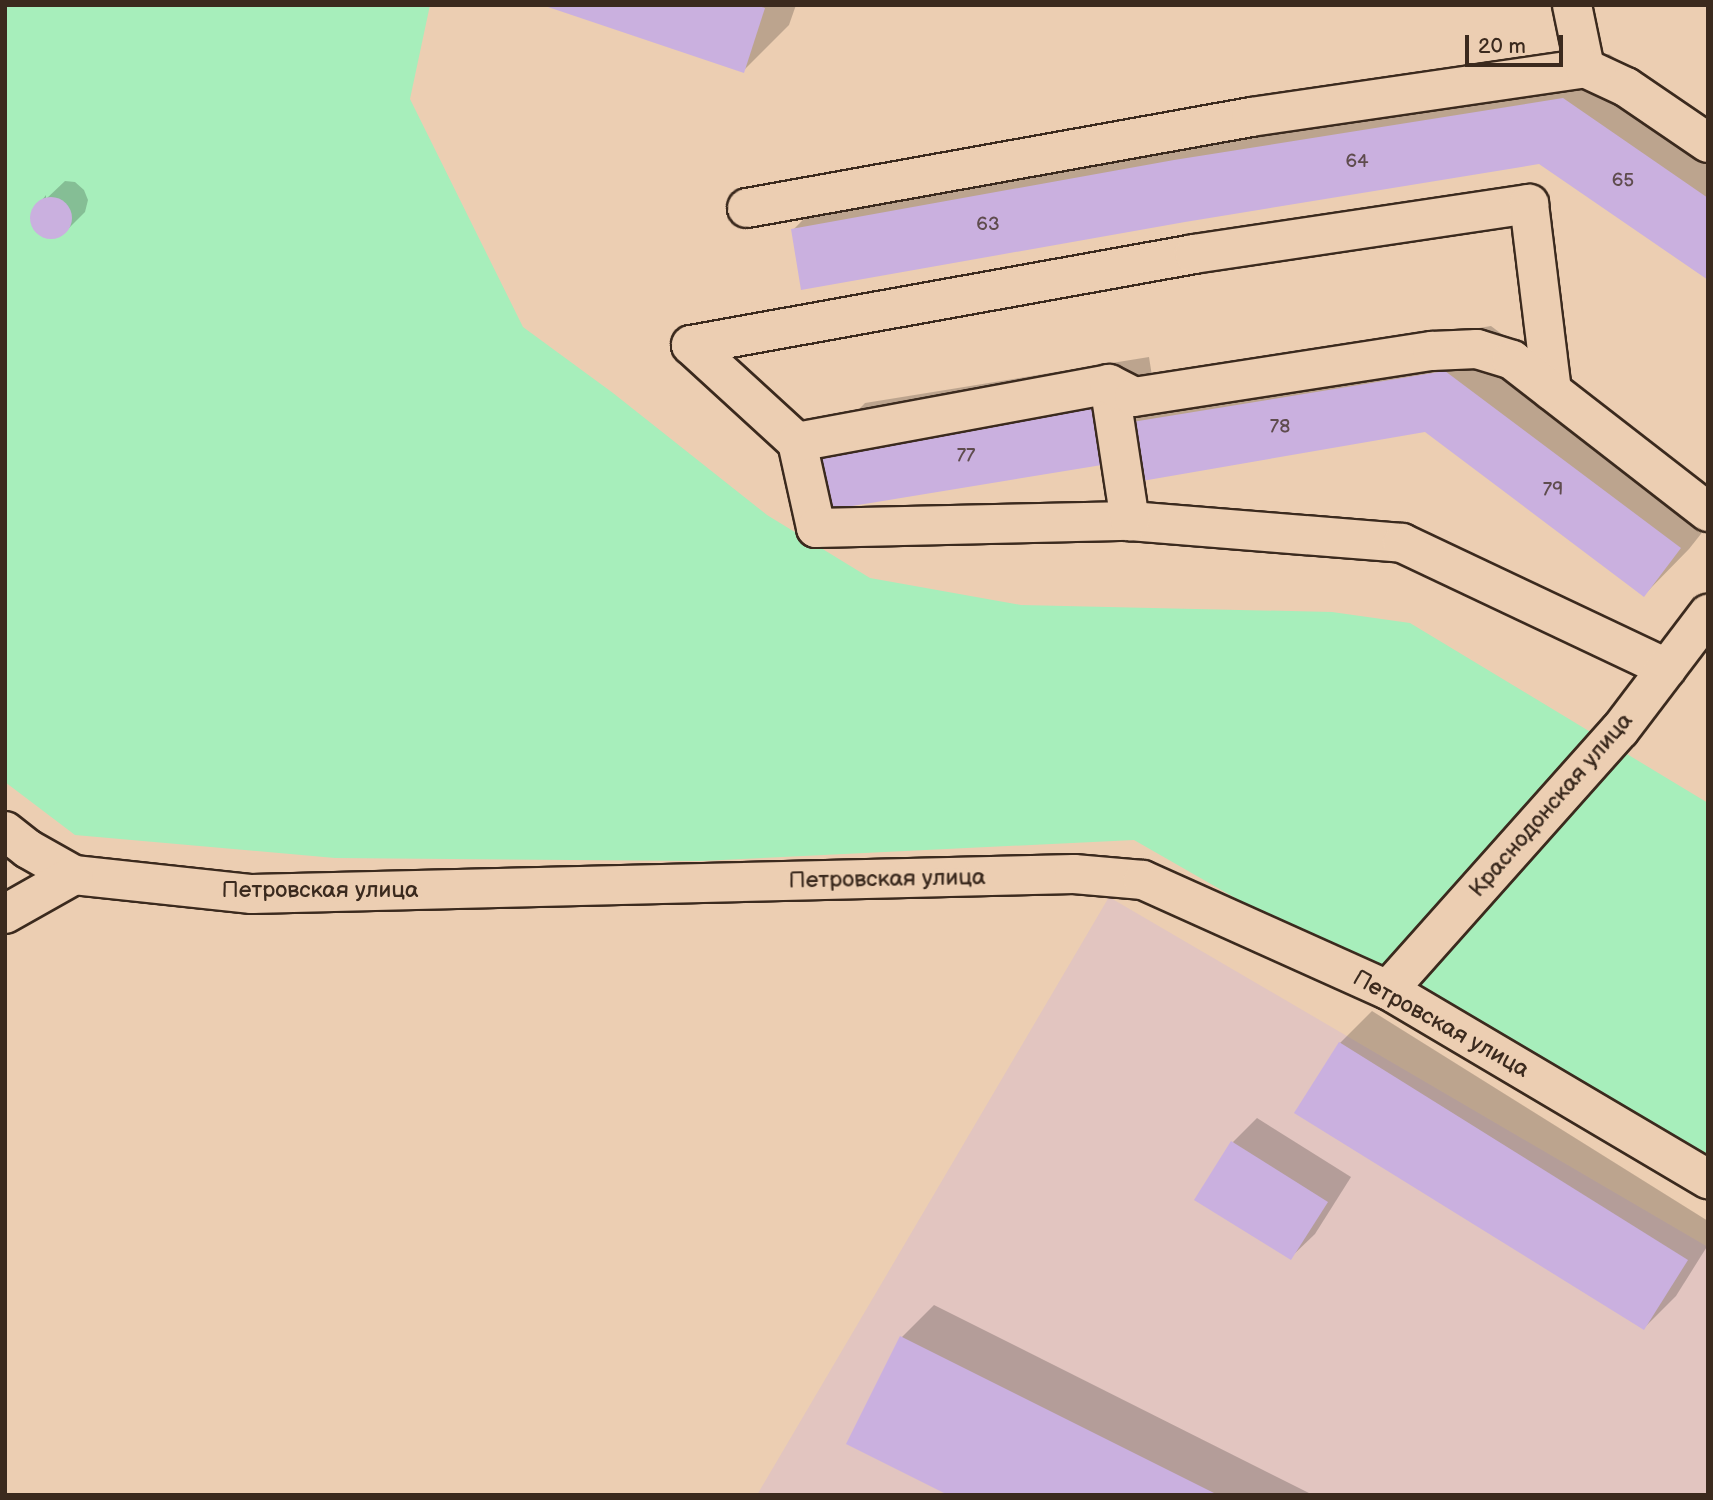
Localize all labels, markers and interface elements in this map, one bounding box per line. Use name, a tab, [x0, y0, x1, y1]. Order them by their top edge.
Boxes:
scale bar	[1468, 21, 1566, 65]
text: 20 m	[1478, 34, 1526, 59]
house number: 64	[1345, 151, 1369, 173]
house number: 65	[1612, 170, 1634, 192]
house number: 63	[976, 214, 1000, 236]
house number: 78	[1270, 416, 1290, 438]
house number: 77	[957, 445, 975, 467]
house number: 79	[1543, 479, 1563, 501]
street label: Краснодонская улица	[1463, 707, 1639, 903]
street label: Петровская улица	[788, 863, 986, 895]
street label: Петровская улица	[221, 876, 419, 904]
street label: Петровская улица	[1348, 964, 1534, 1084]

